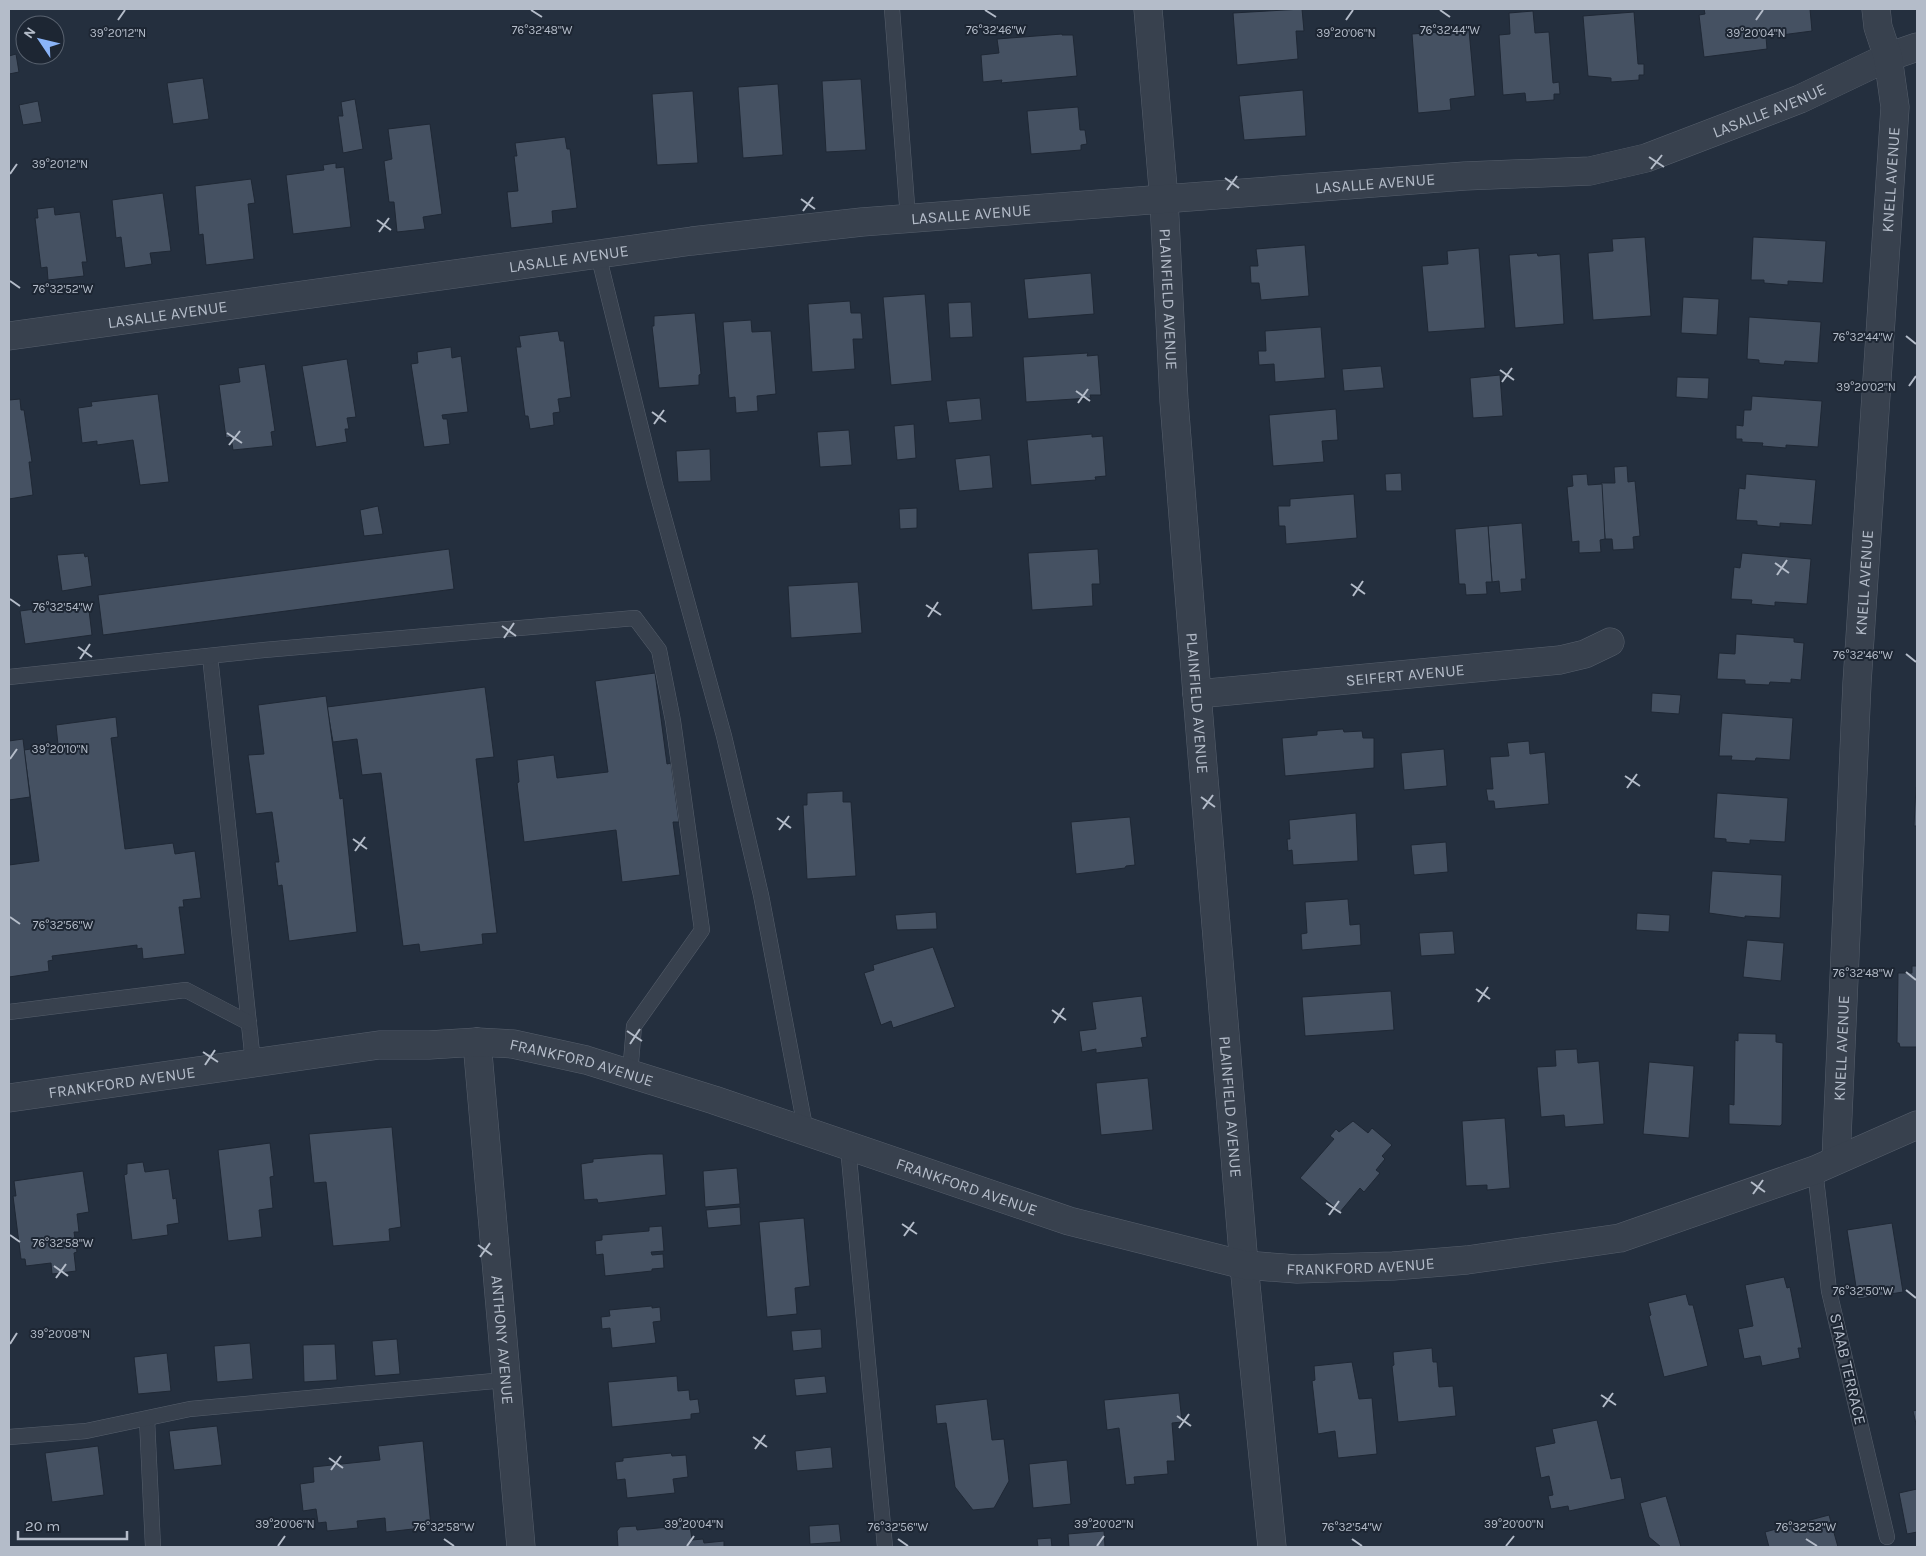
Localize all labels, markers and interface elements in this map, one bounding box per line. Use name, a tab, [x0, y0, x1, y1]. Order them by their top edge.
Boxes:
north arrow	[15, 15, 65, 65]
text: 76°32'48"W	[512, 23, 573, 37]
text: 76°32'46"W	[966, 23, 1026, 37]
text: 76°32'44"W	[1420, 23, 1480, 37]
text: N	[20, 24, 40, 42]
text: 39°20'12"N	[90, 26, 146, 40]
text: 39°20'06"N	[1316, 26, 1376, 40]
text: 39°20'04"N	[1726, 26, 1786, 40]
street label: LASALLE AVENUE	[1710, 79, 1829, 141]
street label: KNELL AVENUE	[1877, 126, 1903, 233]
text: 39°20'12"N	[32, 157, 88, 171]
street label: LASALLE AVENUE	[1314, 169, 1436, 197]
street label: LASALLE AVENUE	[910, 200, 1032, 228]
street label: PLAINFIELD AVENUE	[1156, 228, 1182, 371]
street label: LASALLE AVENUE	[508, 240, 630, 276]
text: 76°32'52"W	[33, 282, 93, 296]
street label: LASALLE AVENUE	[106, 296, 228, 332]
text: 76°32'44"W	[1833, 330, 1893, 344]
text: 39°20'02"N	[1836, 380, 1896, 394]
street label: KNELL AVENUE	[1851, 529, 1877, 636]
text: 76°32'54"W	[33, 600, 93, 614]
street label: PLAINFIELD AVENUE	[1183, 632, 1213, 775]
text: 76°32'46"W	[1833, 648, 1893, 662]
street label: SEIFERT AVENUE	[1345, 659, 1465, 690]
text: 39°20'10"N	[32, 742, 88, 756]
text: 76°32'56"W	[33, 918, 93, 932]
text: 76°32'48"W	[1833, 966, 1894, 980]
street label: KNELL AVENUE	[1829, 995, 1853, 1101]
street label: FRANKFORD AVENUE	[508, 1034, 656, 1090]
street label: PLAINFIELD AVENUE	[1216, 1035, 1246, 1178]
street label: FRANKFORD AVENUE	[47, 1062, 197, 1102]
street label: FRANKFORD AVENUE	[894, 1153, 1040, 1219]
text: 76°32'58"W	[33, 1236, 94, 1250]
street label: FRANKFORD AVENUE	[1286, 1253, 1435, 1279]
street label: ANTHONY AVENUE	[488, 1274, 518, 1405]
text: 76°32'50"W	[1833, 1284, 1894, 1298]
street label: STAAB TERRACE	[1826, 1311, 1870, 1427]
text: 39°20'08"N	[30, 1327, 90, 1341]
scale bar	[18, 1508, 126, 1540]
text: 20 m	[25, 1517, 60, 1535]
text: 39°20'06"N	[255, 1517, 315, 1531]
text: 39°20'04"N	[664, 1517, 724, 1531]
text: 39°20'02"N	[1074, 1517, 1134, 1531]
text: 39°20'00"N	[1484, 1517, 1544, 1531]
text: 76°32'58"W	[414, 1520, 475, 1534]
text: 76°32'56"W	[868, 1520, 928, 1534]
text: 76°32'54"W	[1322, 1520, 1382, 1534]
text: 76°32'52"W	[1776, 1520, 1836, 1534]

